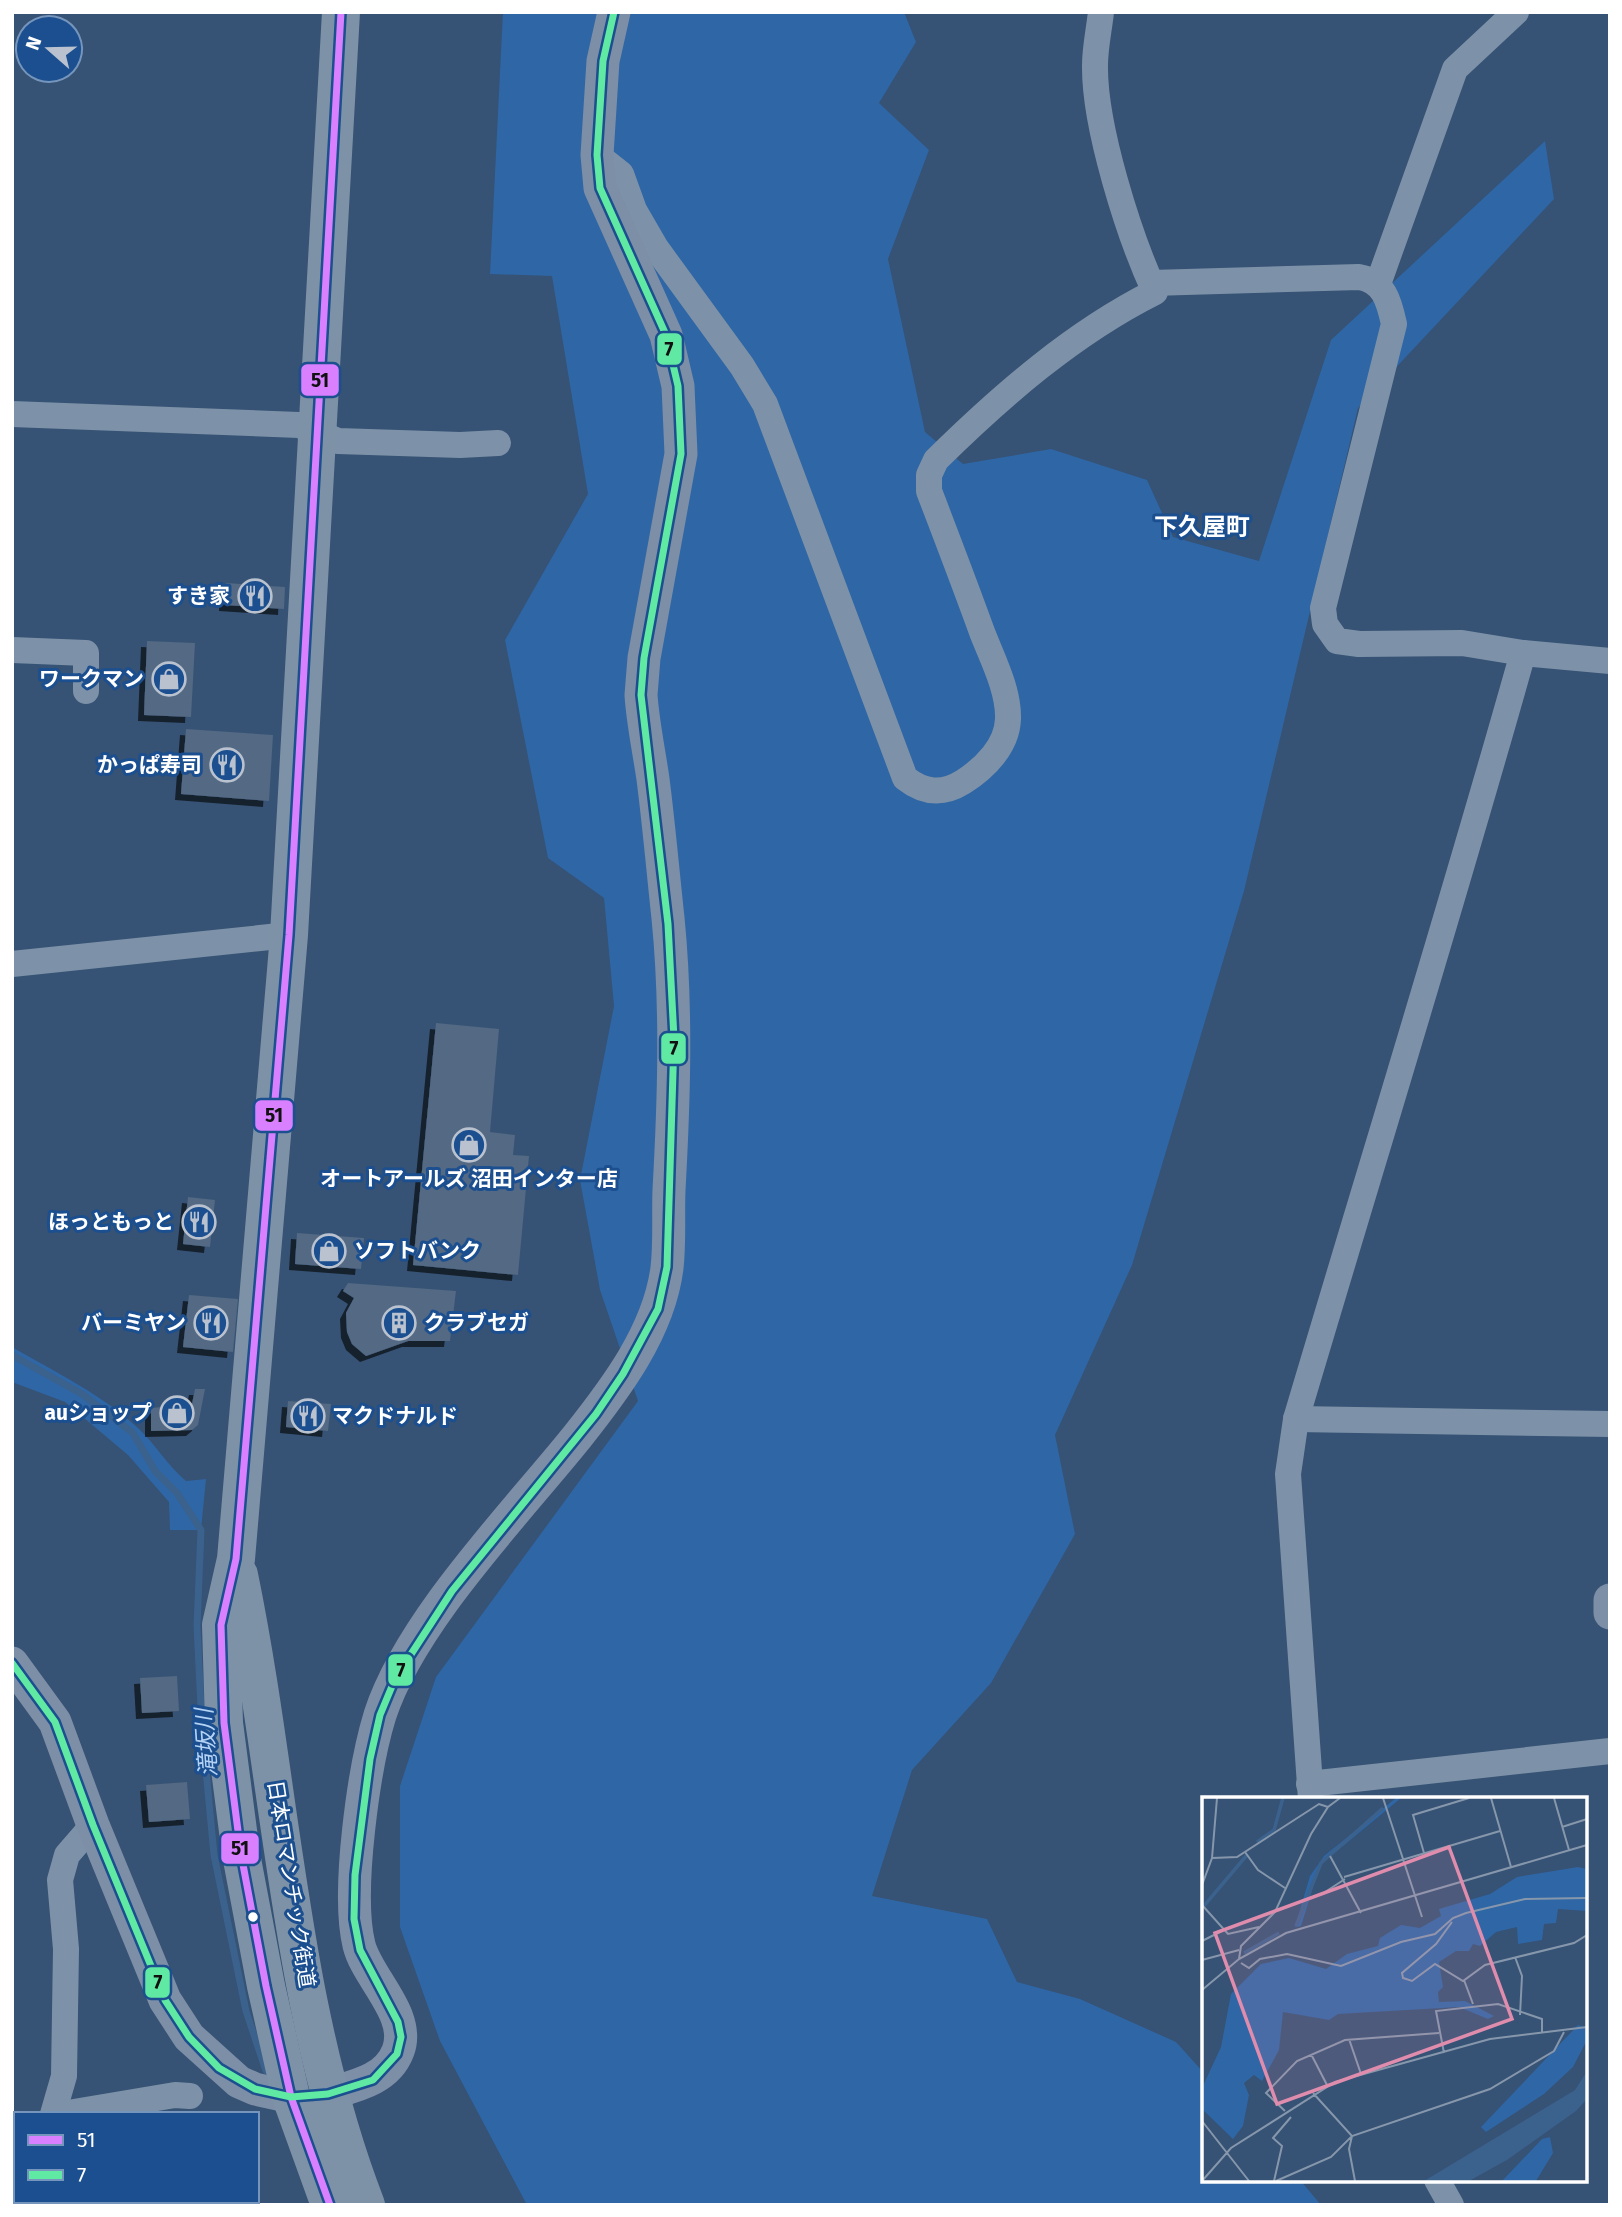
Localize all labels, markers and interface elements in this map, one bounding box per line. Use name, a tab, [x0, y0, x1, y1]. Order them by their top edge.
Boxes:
north arrow	[14, 14, 84, 84]
text: N	[21, 33, 46, 53]
line badge: 7	[656, 332, 683, 366]
text: 7	[665, 338, 674, 361]
line badge: 51	[300, 363, 340, 397]
text: 51	[311, 369, 329, 392]
district label: 下久屋町	[1154, 513, 1250, 541]
restaurant icon: すき家	[236, 577, 274, 615]
place label: すき家	[167, 583, 230, 609]
shop icon: ワークマン	[150, 660, 188, 698]
place label: ワークマン	[39, 666, 144, 692]
restaurant icon: かっぱ寿司	[208, 746, 246, 784]
place label: かっぱ寿司	[97, 752, 202, 778]
line badge: 7	[660, 1032, 687, 1065]
text: 7	[670, 1037, 679, 1060]
line badge: 51	[254, 1099, 294, 1132]
text: 51	[265, 1104, 283, 1127]
shop icon: オートアールズ 沼田インター店	[450, 1126, 488, 1164]
place label: オートアールズ 沼田インター店	[320, 1166, 618, 1192]
restaurant icon: ほっともっと	[180, 1203, 218, 1241]
place label: ほっともっと	[48, 1209, 174, 1235]
shop icon: ソフトバンク	[310, 1232, 348, 1270]
place label: ソフトバンク	[354, 1238, 481, 1264]
restaurant icon: バーミヤン	[192, 1304, 230, 1342]
building icon: クラブセガ	[380, 1304, 418, 1342]
place label: バーミヤン	[81, 1310, 186, 1336]
place label: クラブセガ	[424, 1310, 529, 1336]
shop icon: auショップ	[158, 1394, 196, 1432]
restaurant icon: マクドナルド	[289, 1397, 327, 1435]
place label: auショップ	[44, 1400, 152, 1426]
place label: マクドナルド	[332, 1403, 458, 1429]
line badge: 7	[387, 1653, 414, 1687]
text: 7	[397, 1659, 406, 1682]
water label: 滝坂川	[189, 1705, 222, 1778]
street label: 日本ロマンチック街道	[262, 1778, 320, 1990]
inset map	[1202, 1797, 1587, 2182]
line badge: 51	[220, 1832, 260, 1865]
text: 51	[231, 1837, 249, 1860]
unlabelled marker	[246, 1910, 260, 1924]
line badge: 7	[144, 1966, 171, 1999]
text: 7	[154, 1971, 163, 1994]
legend	[14, 2112, 259, 2203]
text: 51	[77, 2127, 96, 2153]
text: 7	[77, 2162, 86, 2188]

